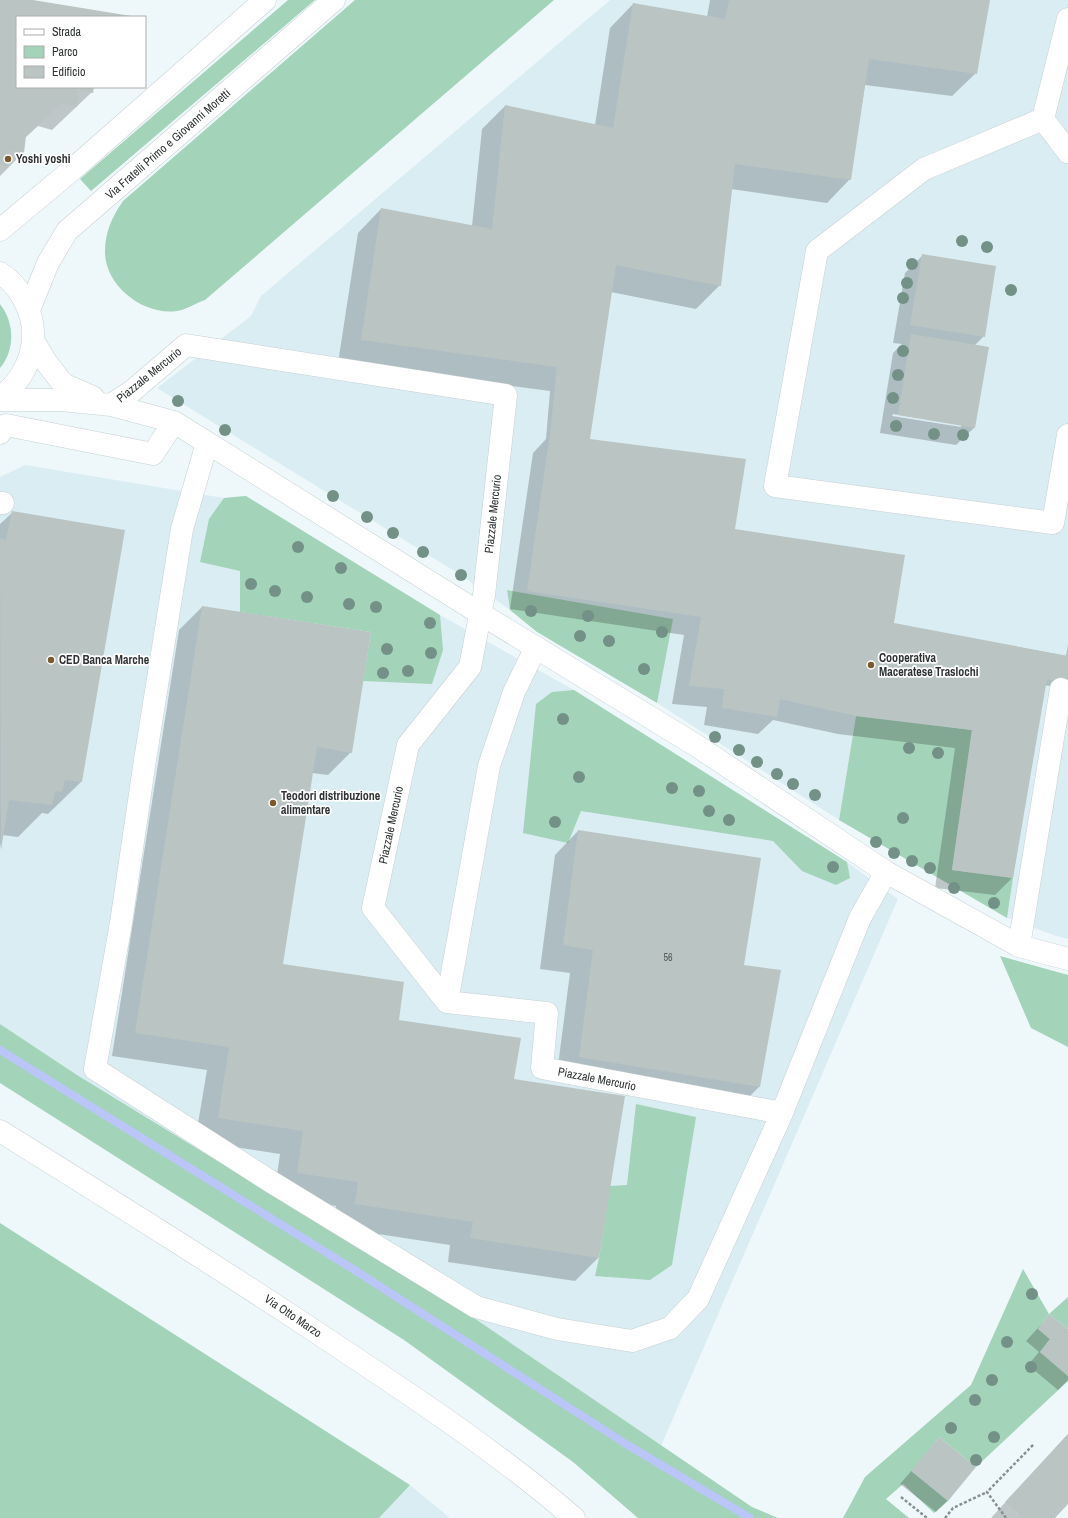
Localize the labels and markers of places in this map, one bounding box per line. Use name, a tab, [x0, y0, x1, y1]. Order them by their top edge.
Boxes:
place label: Yoshi yoshi	[16, 151, 71, 167]
marker: Yoshi yoshi	[3, 154, 13, 164]
place label: Cooperativa Maceratese Traslochi	[879, 650, 979, 680]
place label: CED Banca Marche	[59, 652, 150, 668]
marker: CED Banca Marche	[46, 655, 56, 665]
marker: Cooperativa Maceratese Traslochi	[866, 660, 876, 670]
place label: Teodori distribuzione alimentare	[281, 788, 381, 818]
marker: Teodori distribuzione alimentare	[268, 798, 278, 808]

